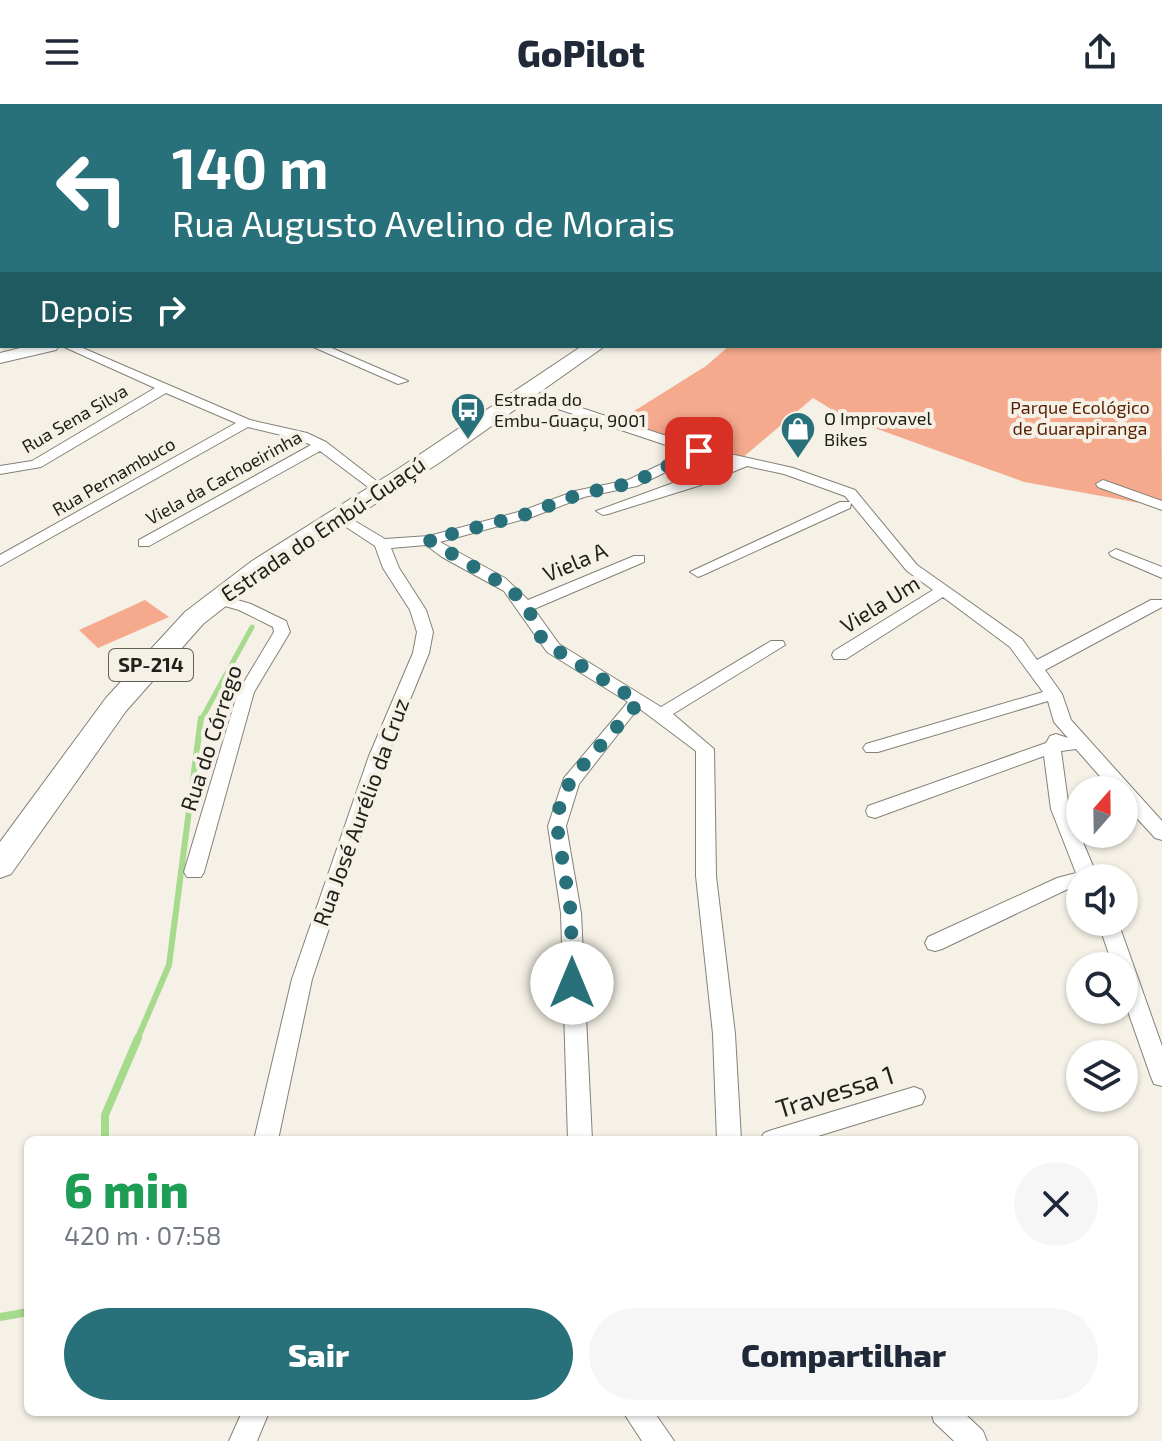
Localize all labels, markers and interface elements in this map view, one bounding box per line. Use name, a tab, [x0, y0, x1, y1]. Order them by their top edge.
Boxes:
icon: menu	[40, 30, 84, 74]
icon: share	[1078, 30, 1122, 74]
text: GoPilot	[517, 31, 645, 74]
text: 140 m	[172, 133, 329, 200]
icon: left	[40, 136, 144, 240]
text: Rua Augusto Avelino de Morais	[172, 201, 675, 244]
icon: right	[149, 288, 193, 332]
text: Depois	[40, 292, 133, 328]
street label: Rua Sena Silva	[18, 379, 131, 457]
place label: Estrada do Embu-Guaçu, 9001	[494, 388, 646, 432]
bus stop icon: Estrada do Embu-Guaçu, 9001	[449, 391, 487, 441]
park label: Parque Ecológico de Guarapiranga	[1010, 396, 1150, 439]
place label: O Improvavel Bikes	[824, 407, 932, 450]
shop icon: O Improvavel Bikes	[779, 410, 817, 460]
pin	[665, 417, 733, 485]
street label: Viela da Cachoeirinha	[142, 425, 305, 529]
icon: arrive	[677, 429, 721, 473]
street label: Rua Pernambuco	[48, 432, 179, 520]
street label: Estrada do Embú-Guaçú	[215, 450, 431, 608]
street label: Viela A	[539, 536, 611, 586]
street label: Viela Um	[835, 569, 924, 638]
road number: SP-214	[109, 649, 193, 681]
street label: Rua do Córrego	[174, 661, 246, 814]
street label: Rua José Aurélio da Cruz	[307, 694, 413, 929]
north arrow	[1066, 776, 1138, 848]
map controls	[1066, 776, 1138, 1112]
button: sound	[1066, 864, 1138, 936]
position arrow	[530, 941, 614, 1025]
button: search	[1066, 952, 1138, 1024]
button: layers	[1066, 1040, 1138, 1112]
street label: Travessa 1	[772, 1058, 897, 1123]
text: 6 min	[64, 1160, 189, 1218]
button: close	[1014, 1162, 1098, 1246]
text: 420 m · 07:58	[64, 1219, 221, 1250]
button: Sair	[64, 1308, 573, 1400]
button: Compartilhar	[589, 1308, 1098, 1400]

